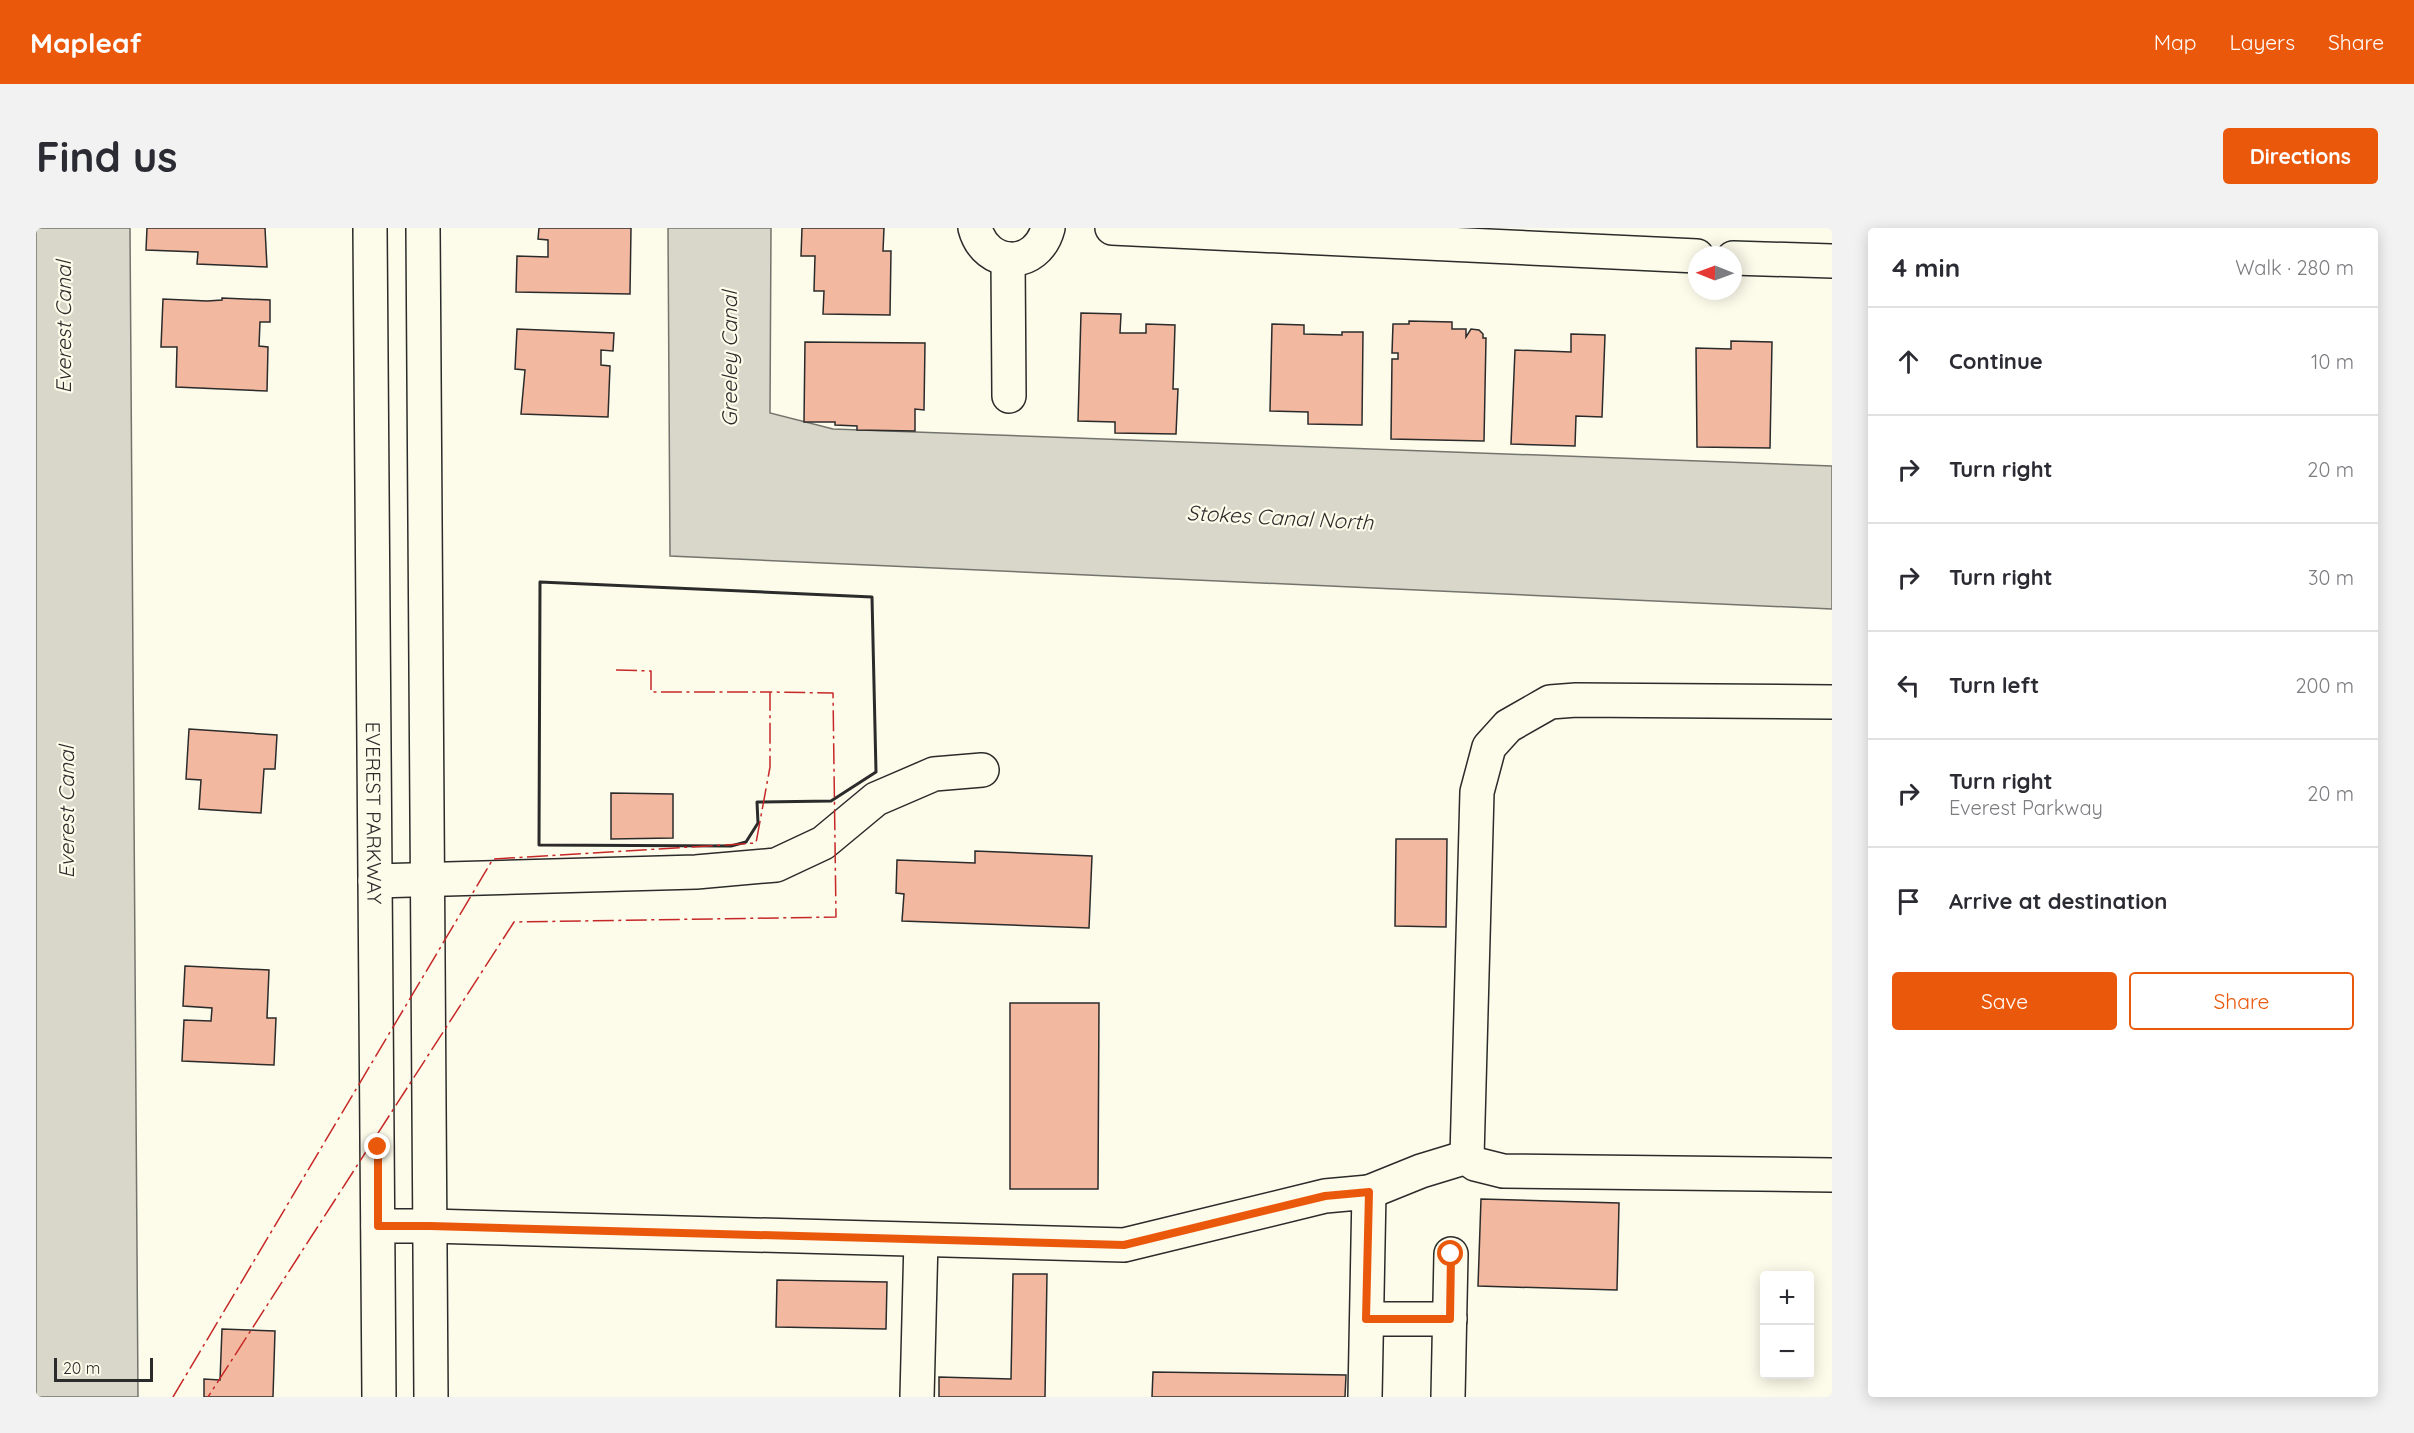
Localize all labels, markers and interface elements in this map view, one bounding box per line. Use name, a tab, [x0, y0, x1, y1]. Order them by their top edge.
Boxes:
text: Mapleaf	[30, 25, 142, 60]
text: Map	[2154, 29, 2197, 55]
text: Layers	[2230, 29, 2295, 55]
text: Share	[2328, 29, 2384, 55]
button: Directions	[2223, 128, 2378, 184]
text: Find us	[36, 130, 178, 183]
north arrow	[1688, 246, 1742, 300]
text: 4 min	[1892, 251, 1960, 284]
text: Walk · 280 m	[2235, 255, 2354, 280]
water label: Everest Canal	[50, 258, 76, 393]
water label: Greeley Canal	[716, 289, 742, 427]
icon: ahead	[1892, 345, 1925, 378]
text: Continue	[1949, 347, 2043, 375]
text: 10 m	[2311, 349, 2354, 374]
icon: right	[1892, 453, 1925, 486]
text: Turn right	[1949, 455, 2053, 483]
text: 20 m	[2307, 457, 2354, 482]
water label: Stokes Canal North	[1186, 499, 1375, 535]
icon: right	[1892, 561, 1925, 594]
text: Turn right	[1949, 563, 2053, 591]
text: 30 m	[2308, 565, 2354, 590]
icon: left	[1892, 669, 1925, 702]
text: Turn left	[1949, 671, 2039, 699]
text: 200 m	[2295, 673, 2354, 698]
street label: EVEREST PARKWAY	[361, 722, 388, 904]
water label: Everest Canal	[53, 743, 79, 878]
text: Turn right	[1949, 767, 2053, 795]
icon: right	[1892, 777, 1925, 810]
text: 20 m	[2307, 781, 2354, 806]
text: Everest Parkway	[1949, 795, 2103, 820]
icon: arrive	[1892, 885, 1925, 918]
text: Arrive at destination	[1949, 887, 2167, 915]
button: Save	[1892, 972, 2117, 1030]
button: Share	[2129, 972, 2354, 1030]
route end	[364, 1133, 390, 1159]
route start	[1437, 1240, 1463, 1266]
map controls	[1760, 1271, 1814, 1379]
button: +	[1760, 1271, 1814, 1325]
button: −	[1760, 1325, 1814, 1379]
scale bar	[54, 1355, 153, 1382]
text: 20 m	[63, 1358, 100, 1378]

